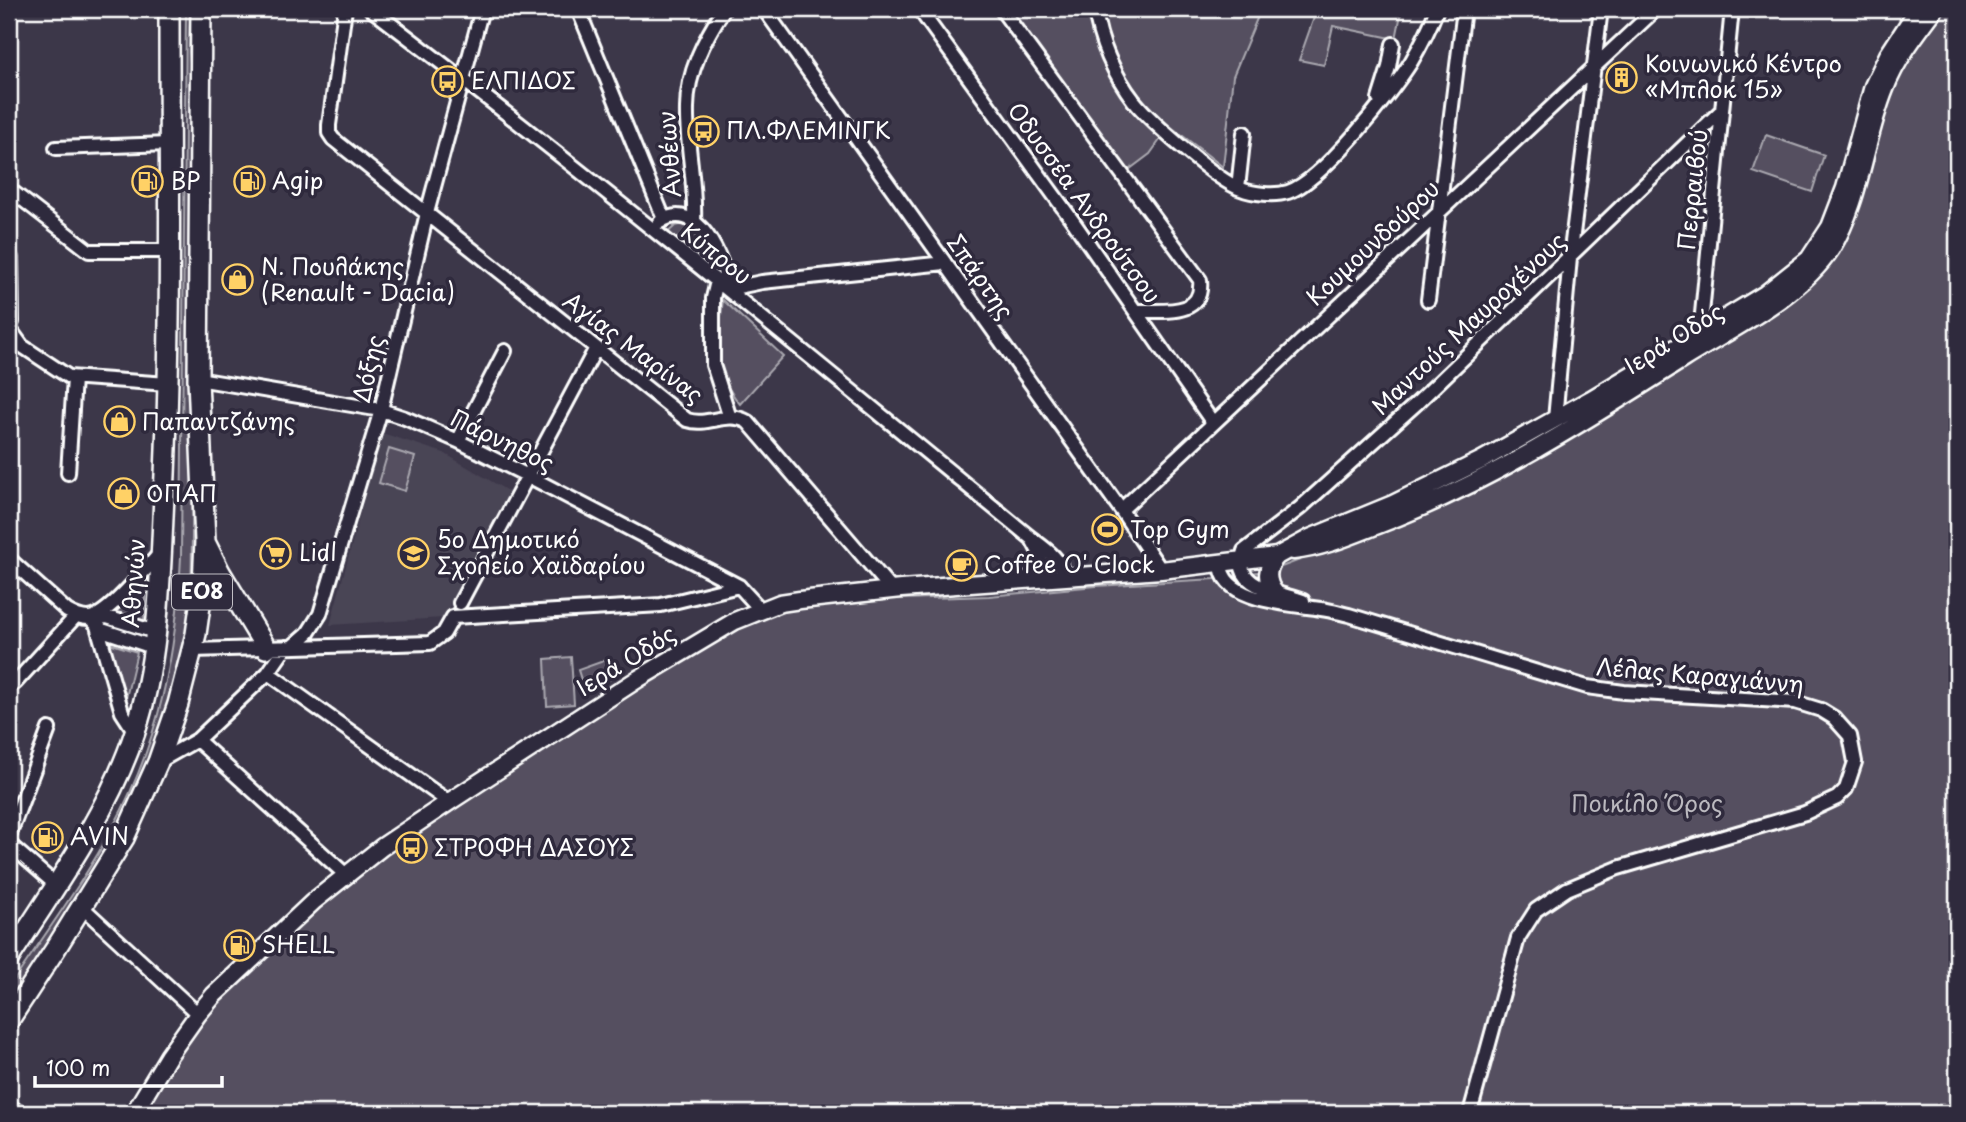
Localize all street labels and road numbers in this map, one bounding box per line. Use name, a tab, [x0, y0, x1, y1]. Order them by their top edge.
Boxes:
street label: Οδυσσέα Ανδρούτσου	[1000, 94, 1170, 310]
street label: Ανθέων	[648, 109, 689, 199]
street label: Περραιβού	[1668, 127, 1715, 252]
street label: Κουμουνδούρου	[1297, 171, 1446, 313]
street label: Κύπρου	[674, 213, 760, 292]
street label: Μαντούς Μαυρογένους	[1363, 223, 1573, 422]
street label: Σπάρτης	[939, 226, 1023, 326]
street label: Αγίας Μαρίνας	[557, 282, 711, 411]
street label: Ιερά Οδός	[1617, 293, 1730, 382]
street label: Δόξης	[343, 331, 392, 406]
street label: Πάρνηθος	[445, 400, 560, 480]
street label: Αθηνών	[112, 537, 153, 629]
road number: ΕΟ8	[172, 574, 232, 610]
street label: Ιερά Οδός	[569, 615, 682, 704]
street label: Λέλας Καραγιάννη	[1595, 648, 1805, 701]

